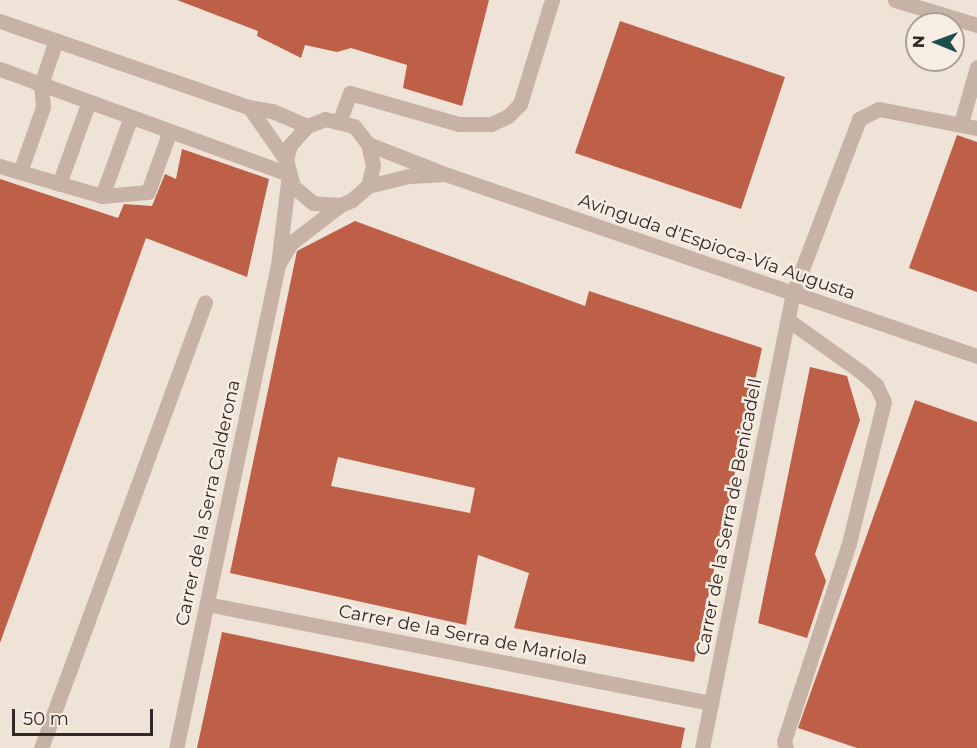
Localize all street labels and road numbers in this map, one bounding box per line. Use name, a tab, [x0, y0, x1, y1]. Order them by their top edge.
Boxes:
street label: Avinguda d'Espioca-Vía Augusta	[576, 189, 858, 305]
street label: Carrer de la Serra de Benicadell	[692, 377, 766, 657]
street label: Carrer de la Serra Calderona	[171, 378, 245, 628]
street label: Carrer de la Serra de Mariola	[337, 600, 589, 670]

